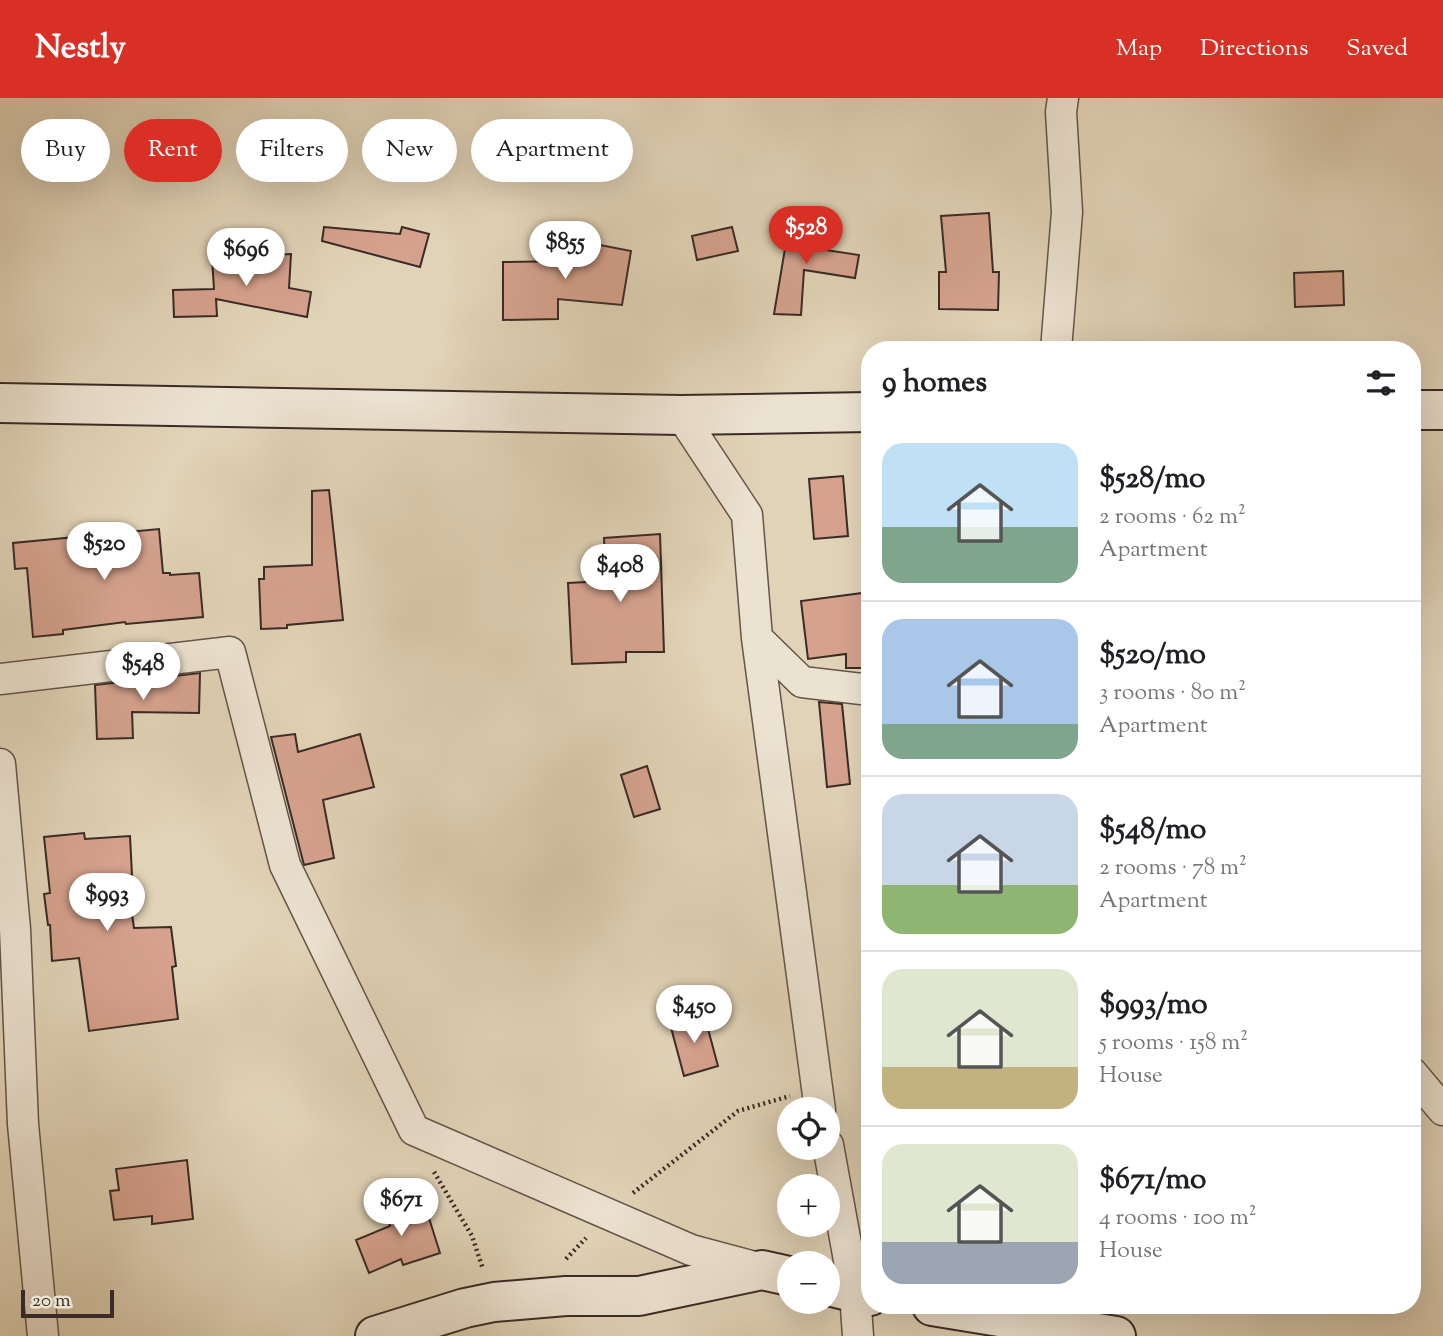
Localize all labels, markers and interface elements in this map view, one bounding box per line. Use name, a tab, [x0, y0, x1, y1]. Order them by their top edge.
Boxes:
text: Nestly	[35, 25, 126, 73]
text: Map	[1116, 32, 1162, 66]
text: Directions	[1200, 32, 1308, 66]
text: Saved	[1346, 32, 1408, 66]
chip: Buy	[21, 119, 110, 182]
chip: Rent	[124, 119, 222, 182]
chip: Filters	[236, 119, 348, 182]
chip: New	[362, 119, 457, 182]
chip: Apartment	[471, 119, 633, 182]
pin: $528	[765, 206, 847, 266]
text: $528	[785, 212, 827, 245]
pin: $855	[524, 222, 606, 281]
text: $855	[545, 227, 585, 260]
pin: $696	[205, 228, 287, 288]
text: $696	[223, 234, 269, 267]
text: 9 homes	[882, 362, 987, 405]
icon: filters	[1362, 364, 1400, 402]
text: $528/mo	[1099, 458, 1205, 501]
icon: home	[938, 471, 1022, 555]
text: 2 rooms · 62 m²	[1099, 501, 1246, 534]
pin: $520	[63, 522, 145, 582]
text: $520	[82, 528, 126, 561]
text: Apartment	[1099, 534, 1208, 567]
pin: $408	[579, 545, 661, 604]
text: $408	[596, 550, 644, 583]
text: $520/mo	[1099, 634, 1206, 677]
pin: $548	[102, 642, 184, 702]
icon: home	[938, 647, 1022, 731]
text: $548	[121, 648, 165, 681]
text: 3 rooms · 80 m²	[1099, 677, 1246, 710]
text: Apartment	[1099, 710, 1208, 743]
text: $548/mo	[1099, 809, 1206, 852]
icon: home	[938, 822, 1022, 906]
text: 2 rooms · 78 m²	[1099, 852, 1247, 885]
pin: $993	[66, 874, 148, 933]
text: $993	[85, 879, 129, 912]
text: Apartment	[1099, 885, 1208, 918]
text: $993/mo	[1099, 984, 1208, 1027]
pin: $450	[653, 986, 735, 1045]
text: $450	[672, 991, 716, 1024]
icon: home	[938, 997, 1022, 1081]
text: 5 rooms · 158 m²	[1099, 1027, 1248, 1060]
text: House	[1099, 1060, 1163, 1093]
map controls	[777, 1097, 840, 1314]
button: locate	[777, 1097, 840, 1160]
text: $671/mo	[1099, 1159, 1206, 1202]
icon: home	[938, 1172, 1022, 1256]
button: +	[777, 1174, 840, 1237]
pin: $671	[360, 1178, 442, 1238]
text: $671	[379, 1184, 423, 1217]
text: 4 rooms · 100 m²	[1099, 1202, 1257, 1235]
text: House	[1099, 1235, 1163, 1268]
button: −	[777, 1251, 840, 1314]
scale bar	[21, 1287, 114, 1319]
text: 20 m	[32, 1288, 71, 1315]

